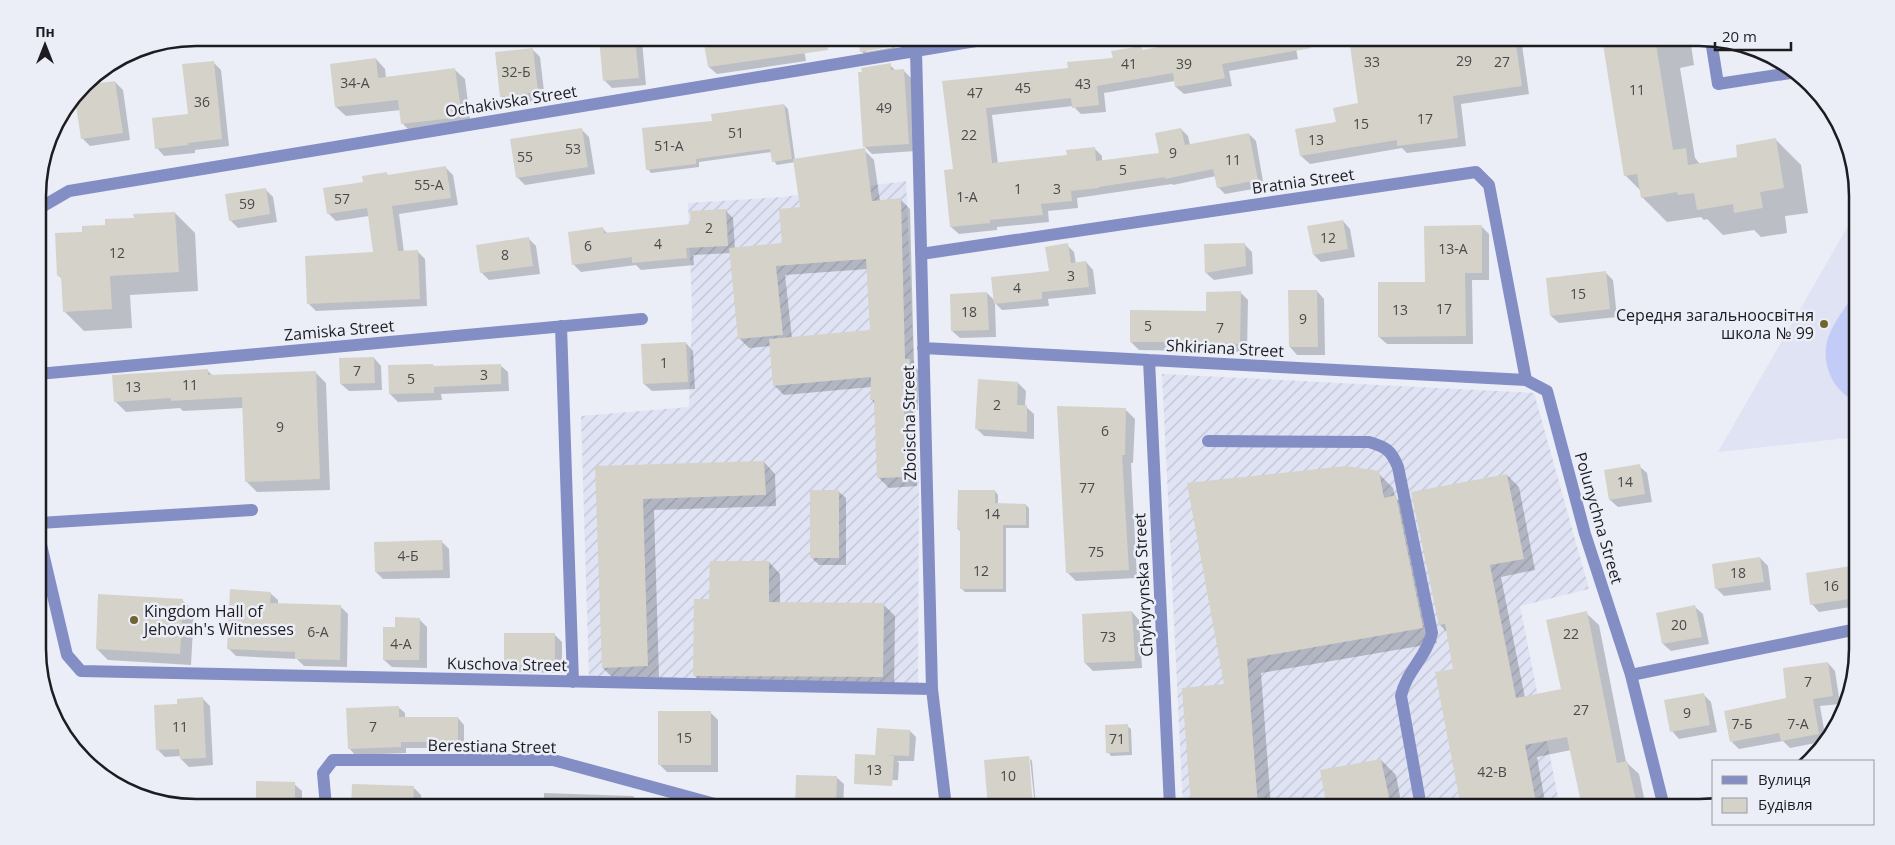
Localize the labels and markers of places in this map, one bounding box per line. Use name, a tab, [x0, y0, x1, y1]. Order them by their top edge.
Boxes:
place label: Середня загальноосвітня школа № 99	[1616, 304, 1814, 344]
marker: Середня загальноосвітня школа № 99	[1818, 318, 1830, 330]
place label: Kingdom Hall of Jehovah's Witnesses	[142, 600, 294, 640]
marker: Kingdom Hall of Jehovah's Witnesses	[128, 614, 140, 626]

